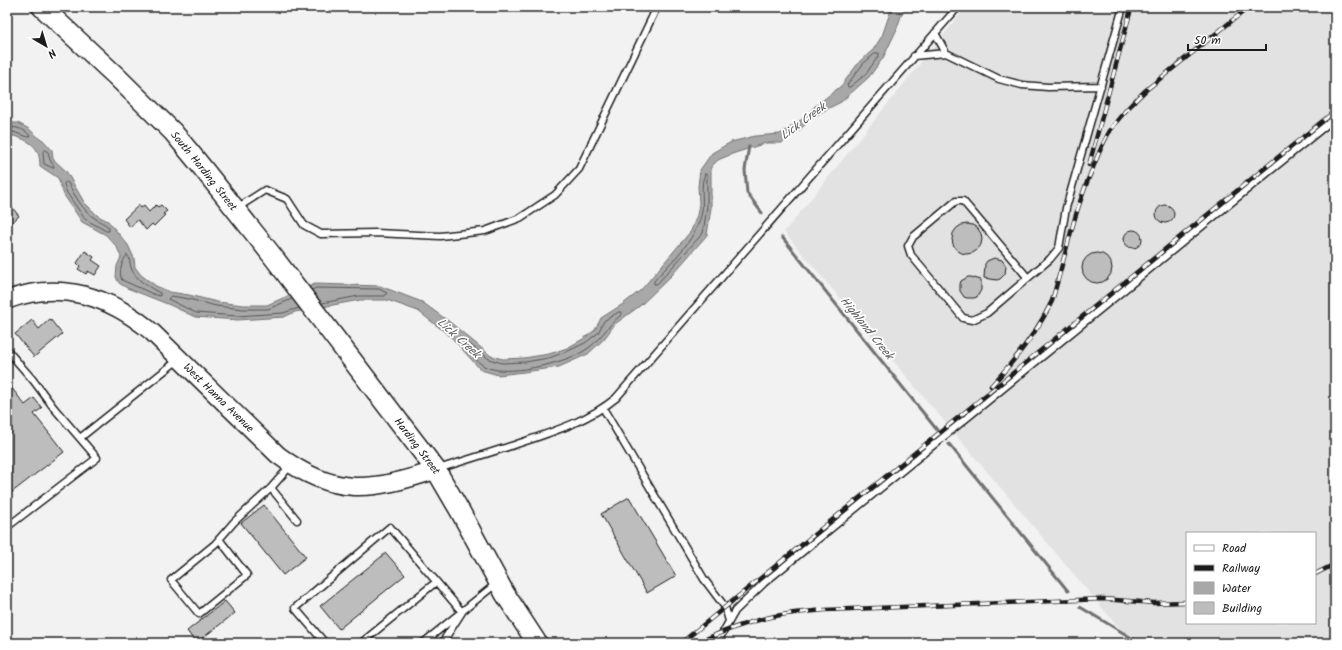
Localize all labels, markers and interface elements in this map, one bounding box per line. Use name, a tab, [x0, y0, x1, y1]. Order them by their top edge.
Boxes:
north arrow	[26, 26, 66, 66]
scale bar	[1188, 26, 1266, 52]
text: 50 m	[1194, 31, 1221, 50]
text: N	[43, 44, 60, 62]
water label: Lick Creek	[777, 97, 832, 145]
street label: South Harding Street	[166, 127, 242, 216]
water label: Highland Creek	[835, 293, 900, 366]
water label: Lick Creek	[433, 314, 486, 365]
street label: West Hanna Avenue	[179, 359, 258, 437]
street label: Harding Street	[389, 414, 445, 479]
legend	[1186, 532, 1316, 624]
text: Road	[1222, 539, 1247, 558]
text: Railway	[1222, 559, 1260, 578]
text: Water	[1222, 579, 1252, 598]
text: Building	[1222, 599, 1262, 618]

